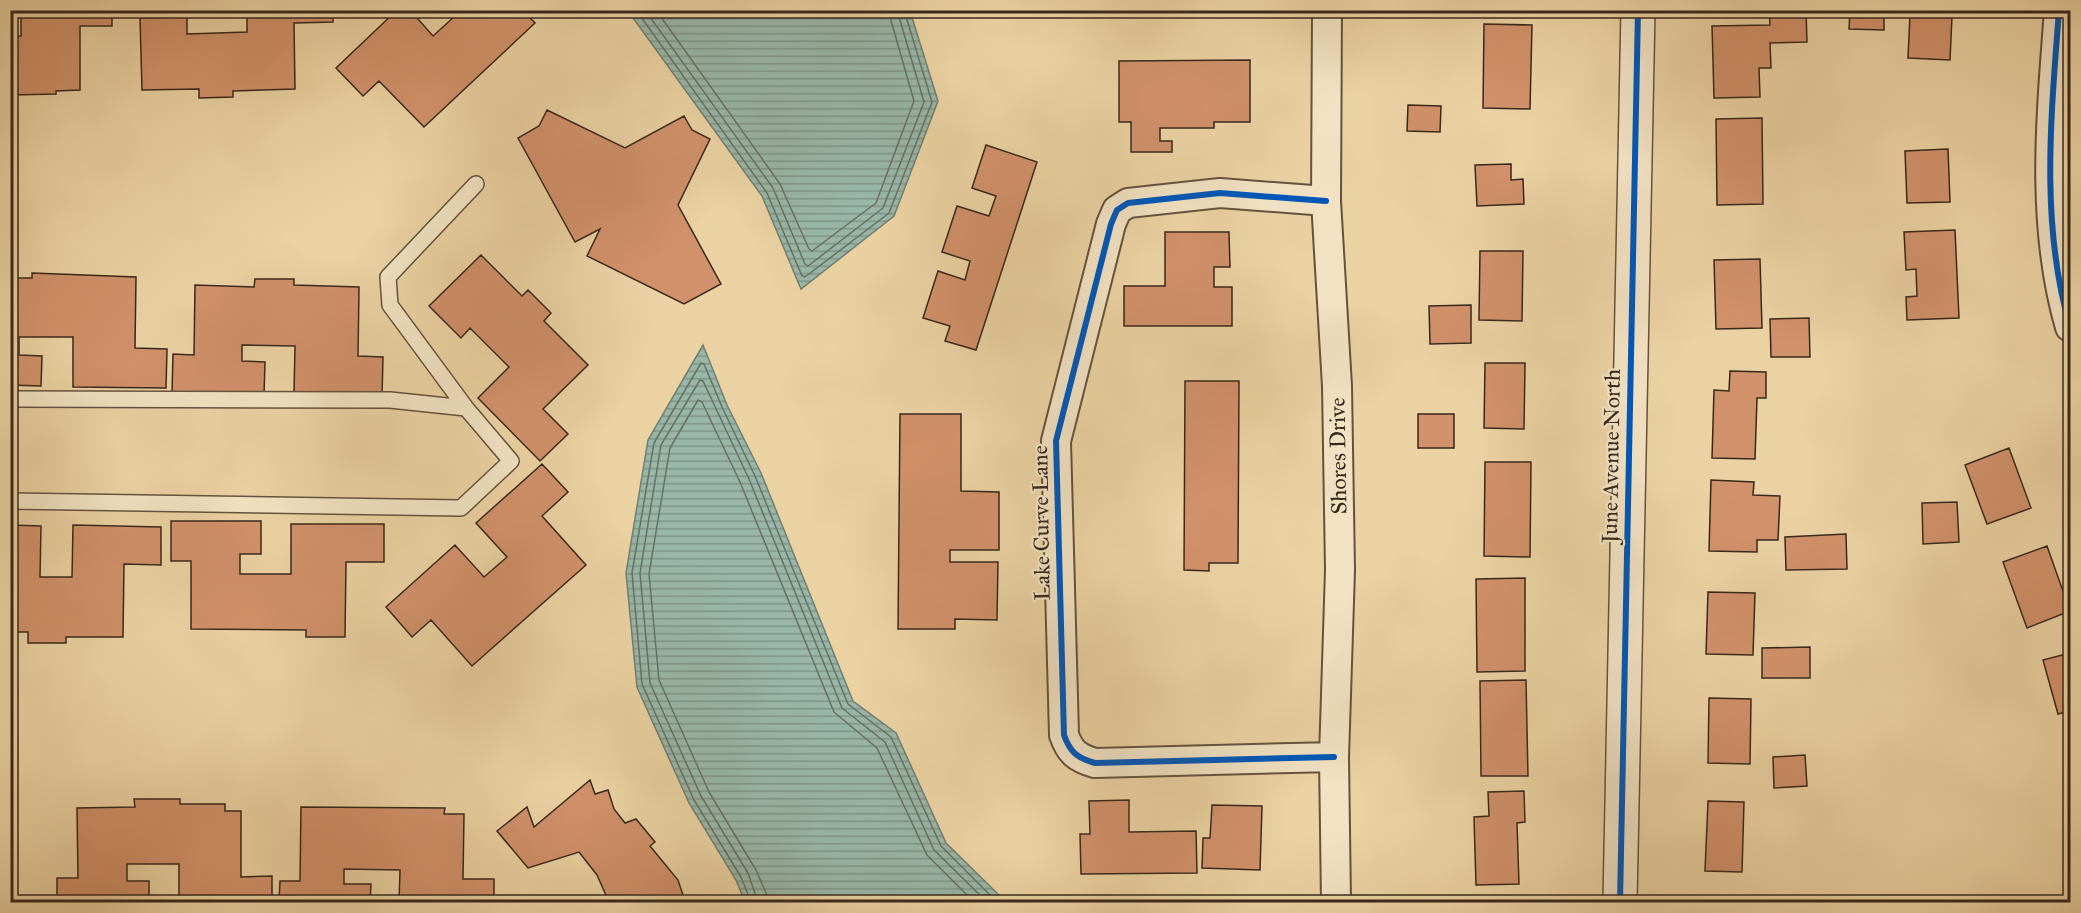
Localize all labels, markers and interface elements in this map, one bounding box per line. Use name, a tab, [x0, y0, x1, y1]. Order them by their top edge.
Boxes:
street label: June Avenue North	[1596, 369, 1626, 545]
street label: Shores Drive	[1323, 397, 1353, 515]
street label: Lake Curve Lane	[1026, 445, 1056, 601]

